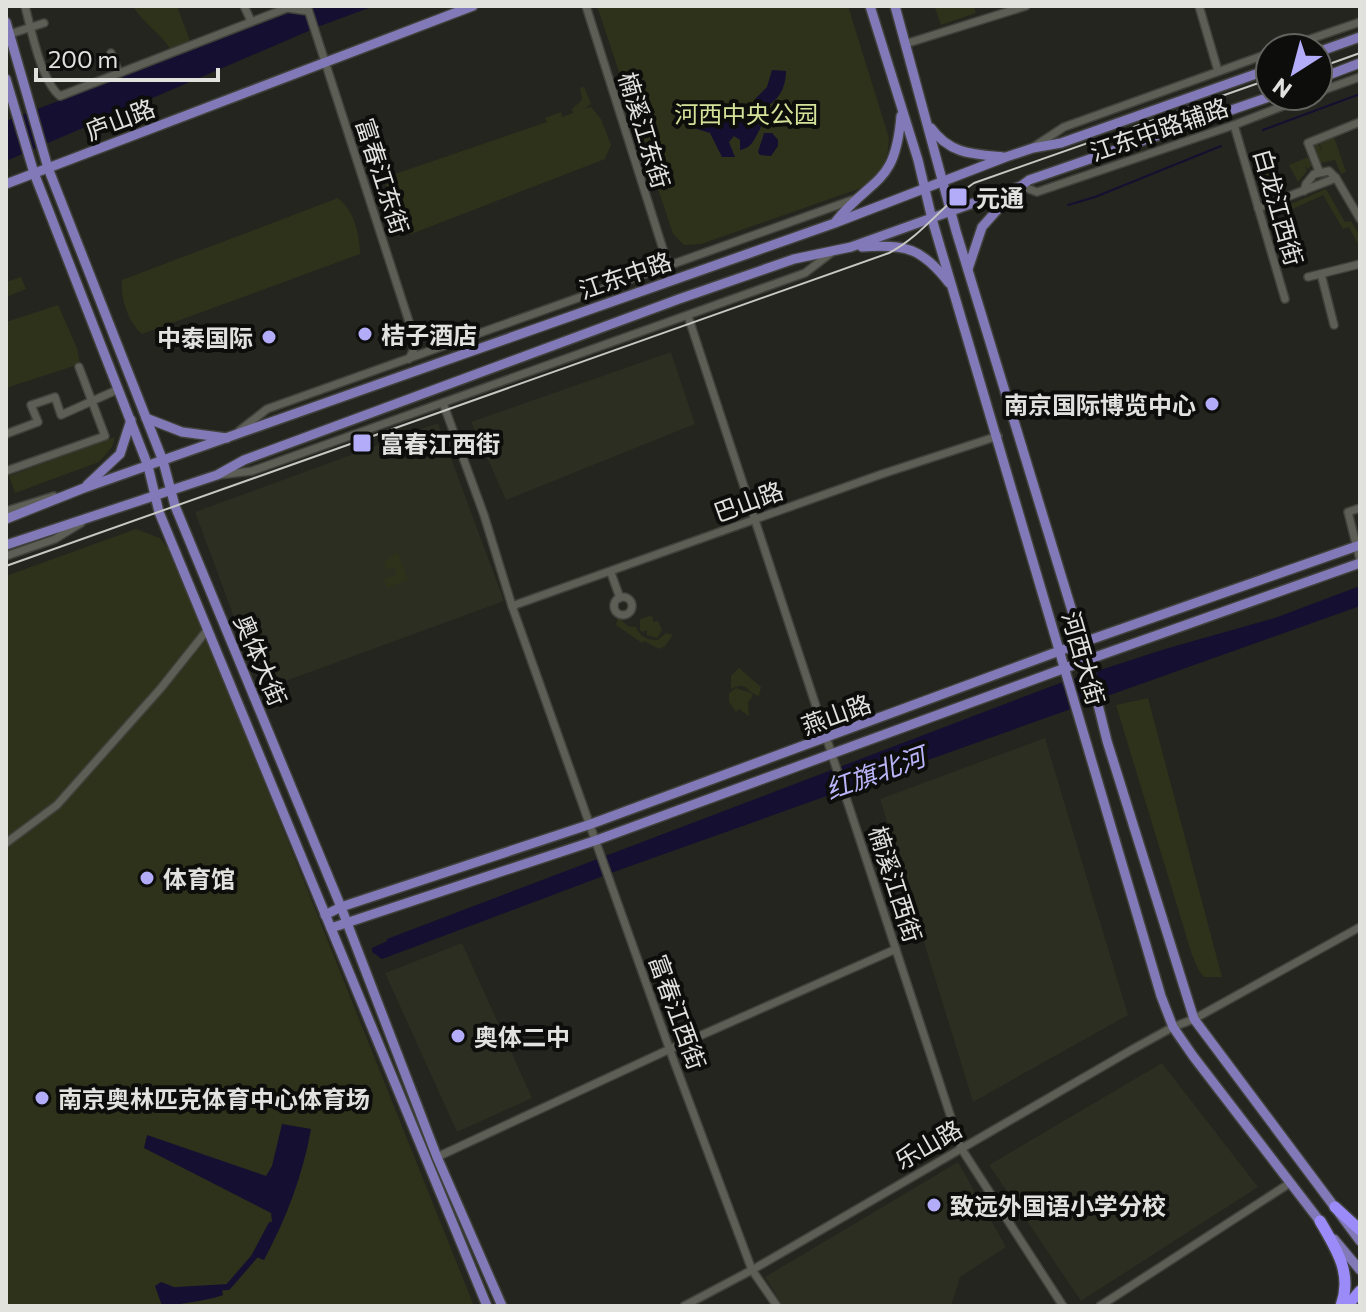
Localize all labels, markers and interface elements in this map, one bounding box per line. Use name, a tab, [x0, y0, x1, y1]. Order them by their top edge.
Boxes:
scale bar	[36, 32, 218, 82]
north arrow	[1254, 32, 1334, 112]
text: 200 m	[48, 44, 118, 73]
street label: 楠溪江东街	[614, 68, 676, 192]
text: N	[1267, 73, 1297, 104]
street label: 江东中路辅路	[1086, 92, 1232, 166]
street label: 庐山路	[81, 93, 159, 145]
park label: 河西中央公园	[674, 99, 818, 128]
street label: 富春江东街	[351, 114, 415, 238]
street label: 白龙江西街	[1249, 145, 1309, 269]
place label: 元通	[976, 183, 1024, 212]
marker: 元通	[947, 186, 969, 208]
street label: 江东中路	[575, 246, 675, 304]
place label: 桔子酒店	[381, 320, 477, 349]
place label: 中泰国际	[157, 323, 253, 352]
marker: 桔子酒店	[356, 325, 374, 343]
marker: 中泰国际	[260, 328, 278, 346]
place label: 南京国际博览中心	[1004, 390, 1196, 419]
marker: 南京国际博览中心	[1203, 395, 1221, 413]
place label: 富春江西街	[380, 429, 500, 458]
marker: 富春江西街	[351, 432, 373, 454]
street label: 巴山路	[709, 475, 787, 527]
street label: 河西大街	[1057, 608, 1111, 708]
street label: 奥体大街	[229, 610, 293, 710]
street label: 燕山路	[797, 688, 875, 740]
water label: 红旗北河	[821, 738, 934, 804]
street label: 楠溪江西街	[864, 822, 928, 946]
place label: 体育馆	[163, 864, 235, 893]
marker: 体育馆	[138, 869, 156, 887]
street label: 富春江西街	[644, 951, 712, 1073]
place label: 奥体二中	[474, 1022, 570, 1051]
marker: 奥体二中	[449, 1027, 467, 1045]
place label: 南京奥林匹克体育中心体育场	[58, 1084, 370, 1113]
marker: 南京奥林匹克体育中心体育场	[33, 1089, 51, 1107]
street label: 乐山路	[890, 1113, 966, 1175]
place label: 致远外国语小学分校	[950, 1191, 1166, 1220]
marker: 致远外国语小学分校	[925, 1196, 943, 1214]

